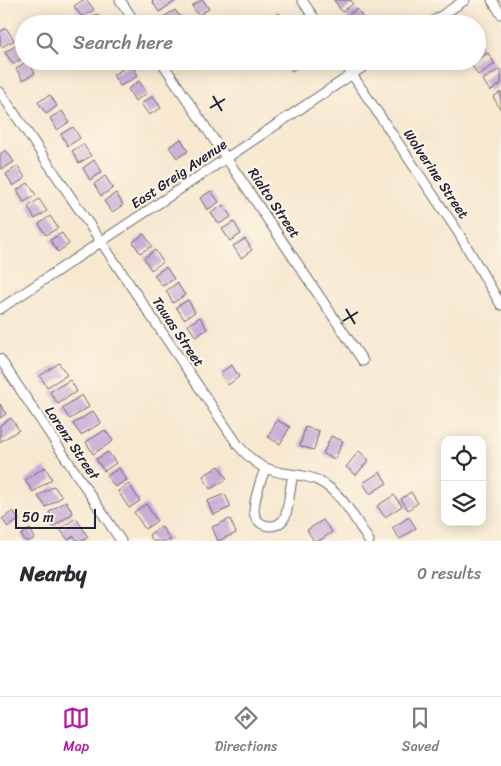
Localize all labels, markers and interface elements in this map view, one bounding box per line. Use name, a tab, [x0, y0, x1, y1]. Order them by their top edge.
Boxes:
search box	[15, 15, 486, 70]
text: Search here	[73, 26, 173, 59]
icon: search	[33, 29, 61, 57]
street label: Wolverine Street	[396, 124, 476, 224]
street label: East Greig Avenue	[126, 132, 233, 216]
street label: Rialto Street	[241, 163, 307, 243]
street label: Tawas Street	[145, 292, 211, 372]
street label: Lorenz Street	[38, 401, 107, 486]
map controls	[441, 436, 486, 526]
button: locate	[441, 436, 486, 481]
button: layers	[441, 481, 486, 526]
text: 50 m	[22, 505, 54, 530]
scale bar	[15, 506, 96, 529]
text: Nearby	[20, 555, 86, 593]
text: 0 results	[417, 559, 481, 588]
tab: Map	[62, 704, 90, 759]
tab: Directions	[215, 704, 277, 759]
tab: Saved	[402, 704, 439, 759]

